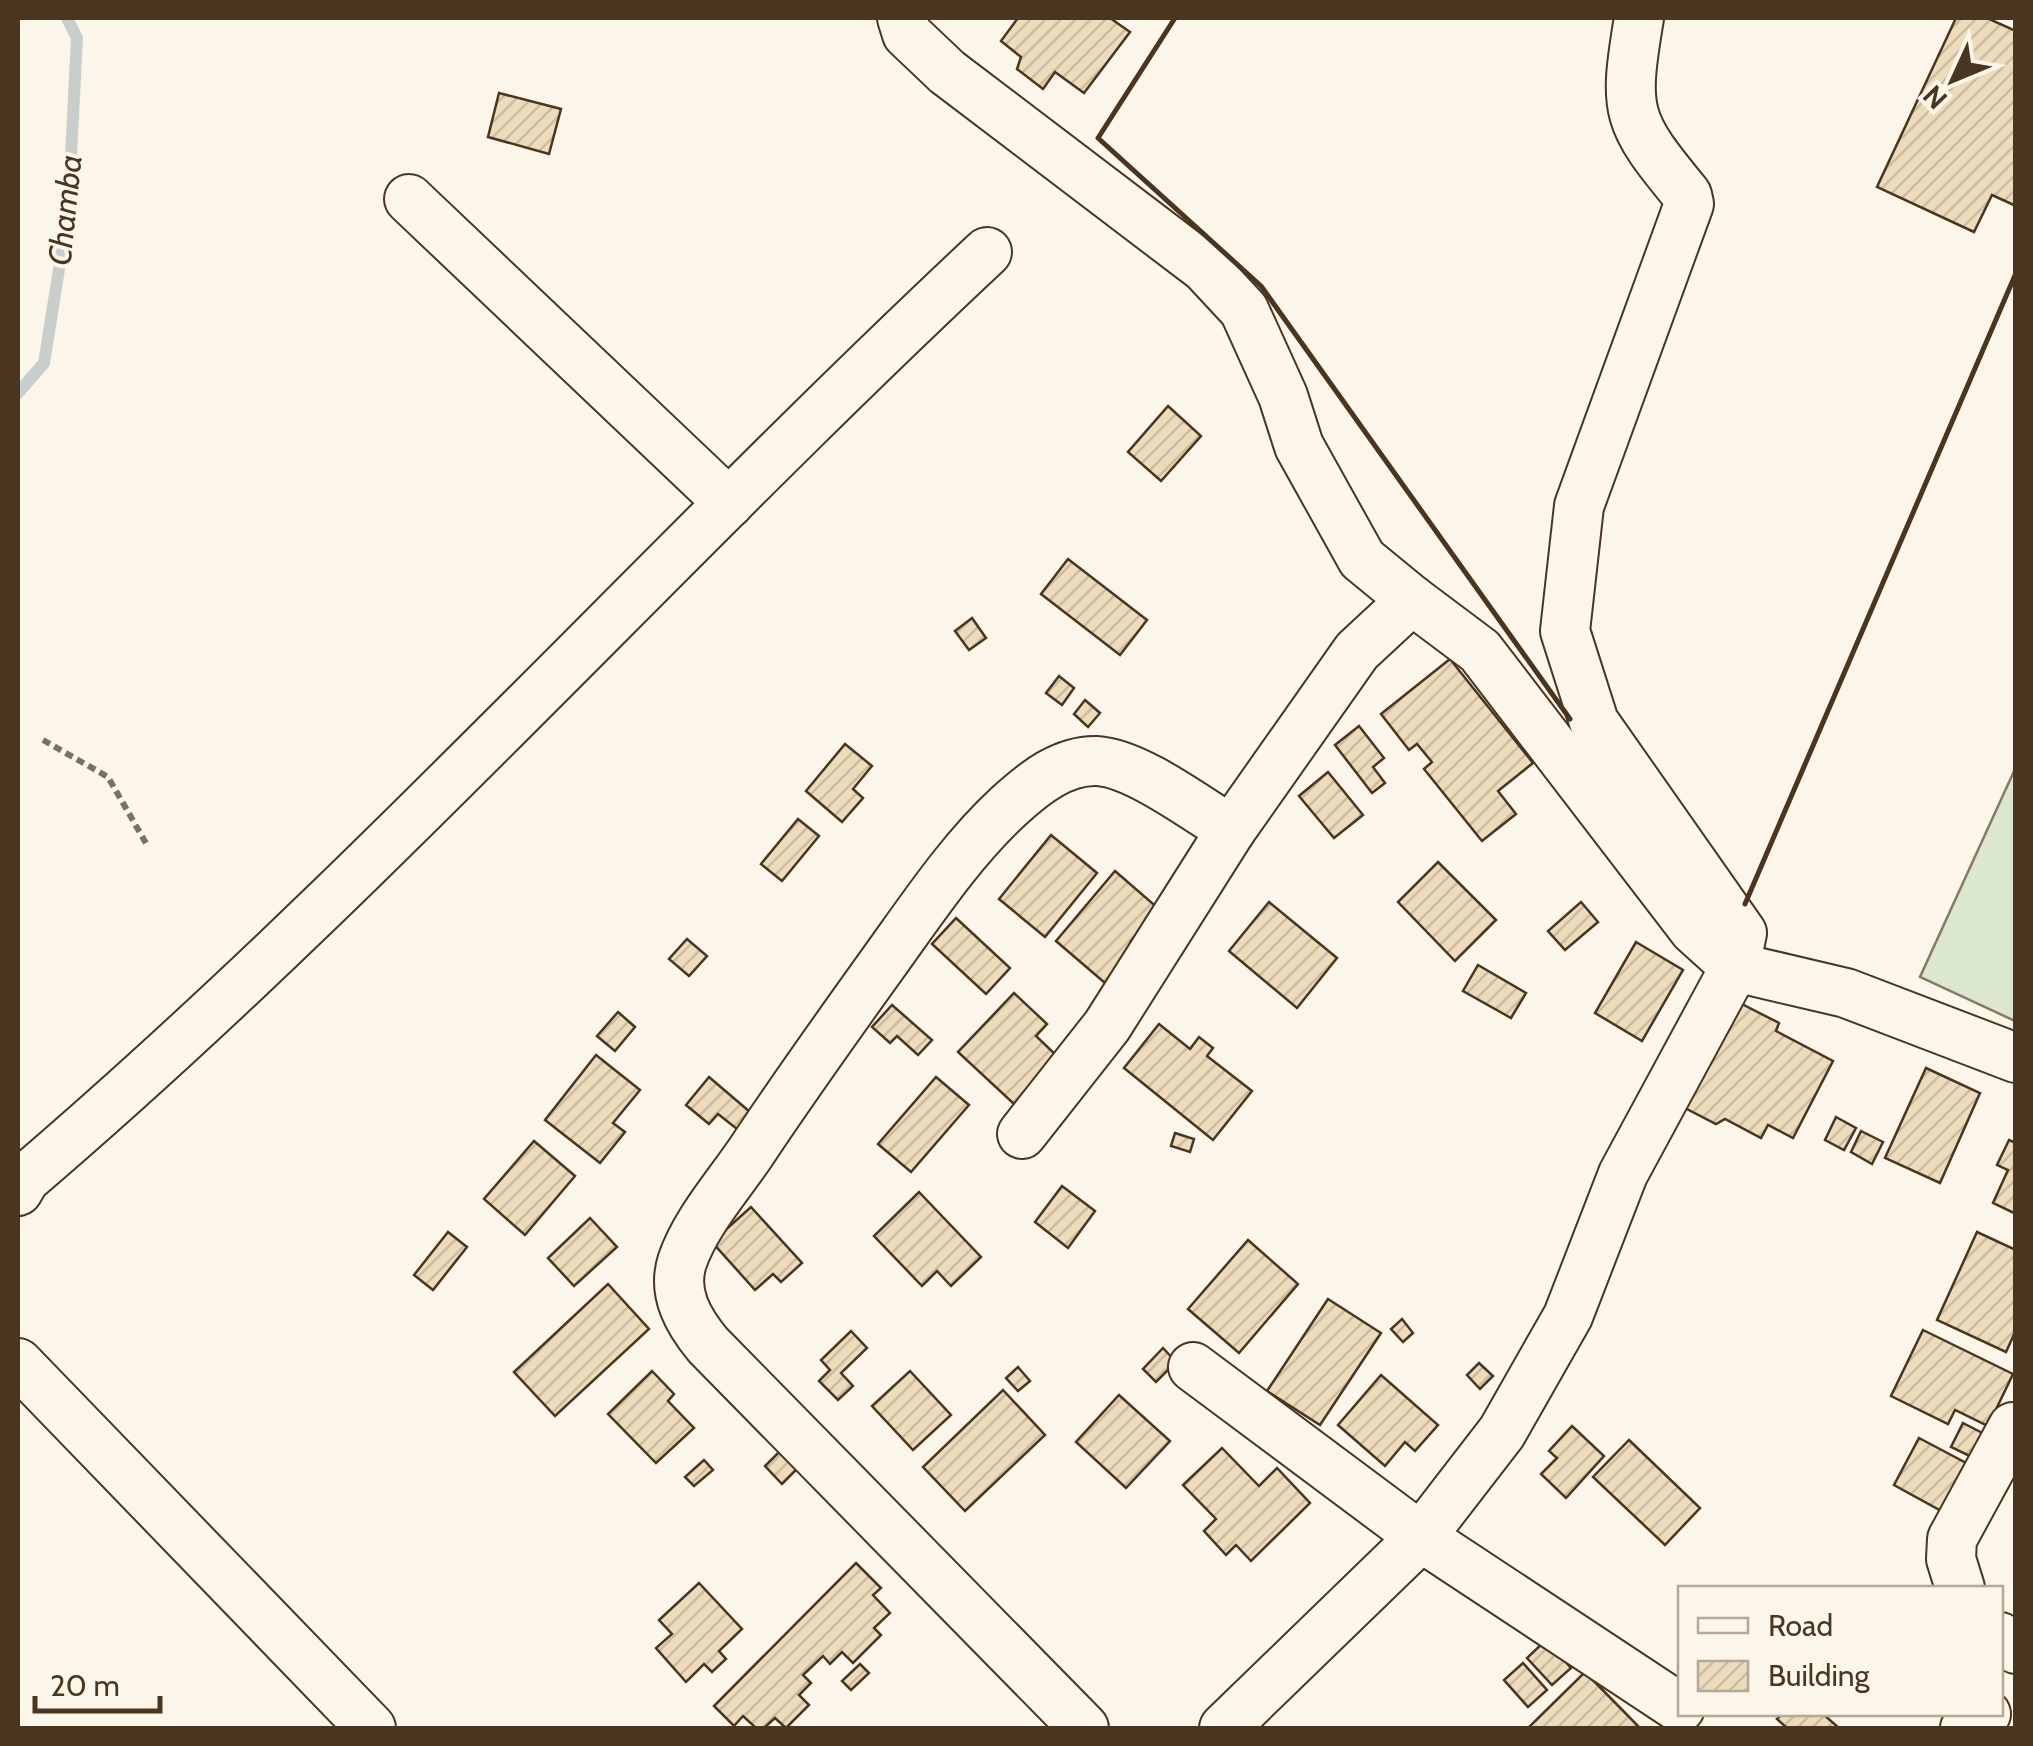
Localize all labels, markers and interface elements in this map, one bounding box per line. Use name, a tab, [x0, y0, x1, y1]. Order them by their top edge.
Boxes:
north arrow	[1903, 30, 2003, 130]
text: N	[1916, 78, 1954, 116]
water label: Chamba	[39, 153, 90, 267]
legend	[1678, 1586, 2003, 1716]
text: Road	[1768, 1607, 1833, 1644]
scale bar	[35, 1651, 160, 1713]
text: Building	[1768, 1657, 1871, 1694]
text: 20 m	[50, 1667, 120, 1704]

